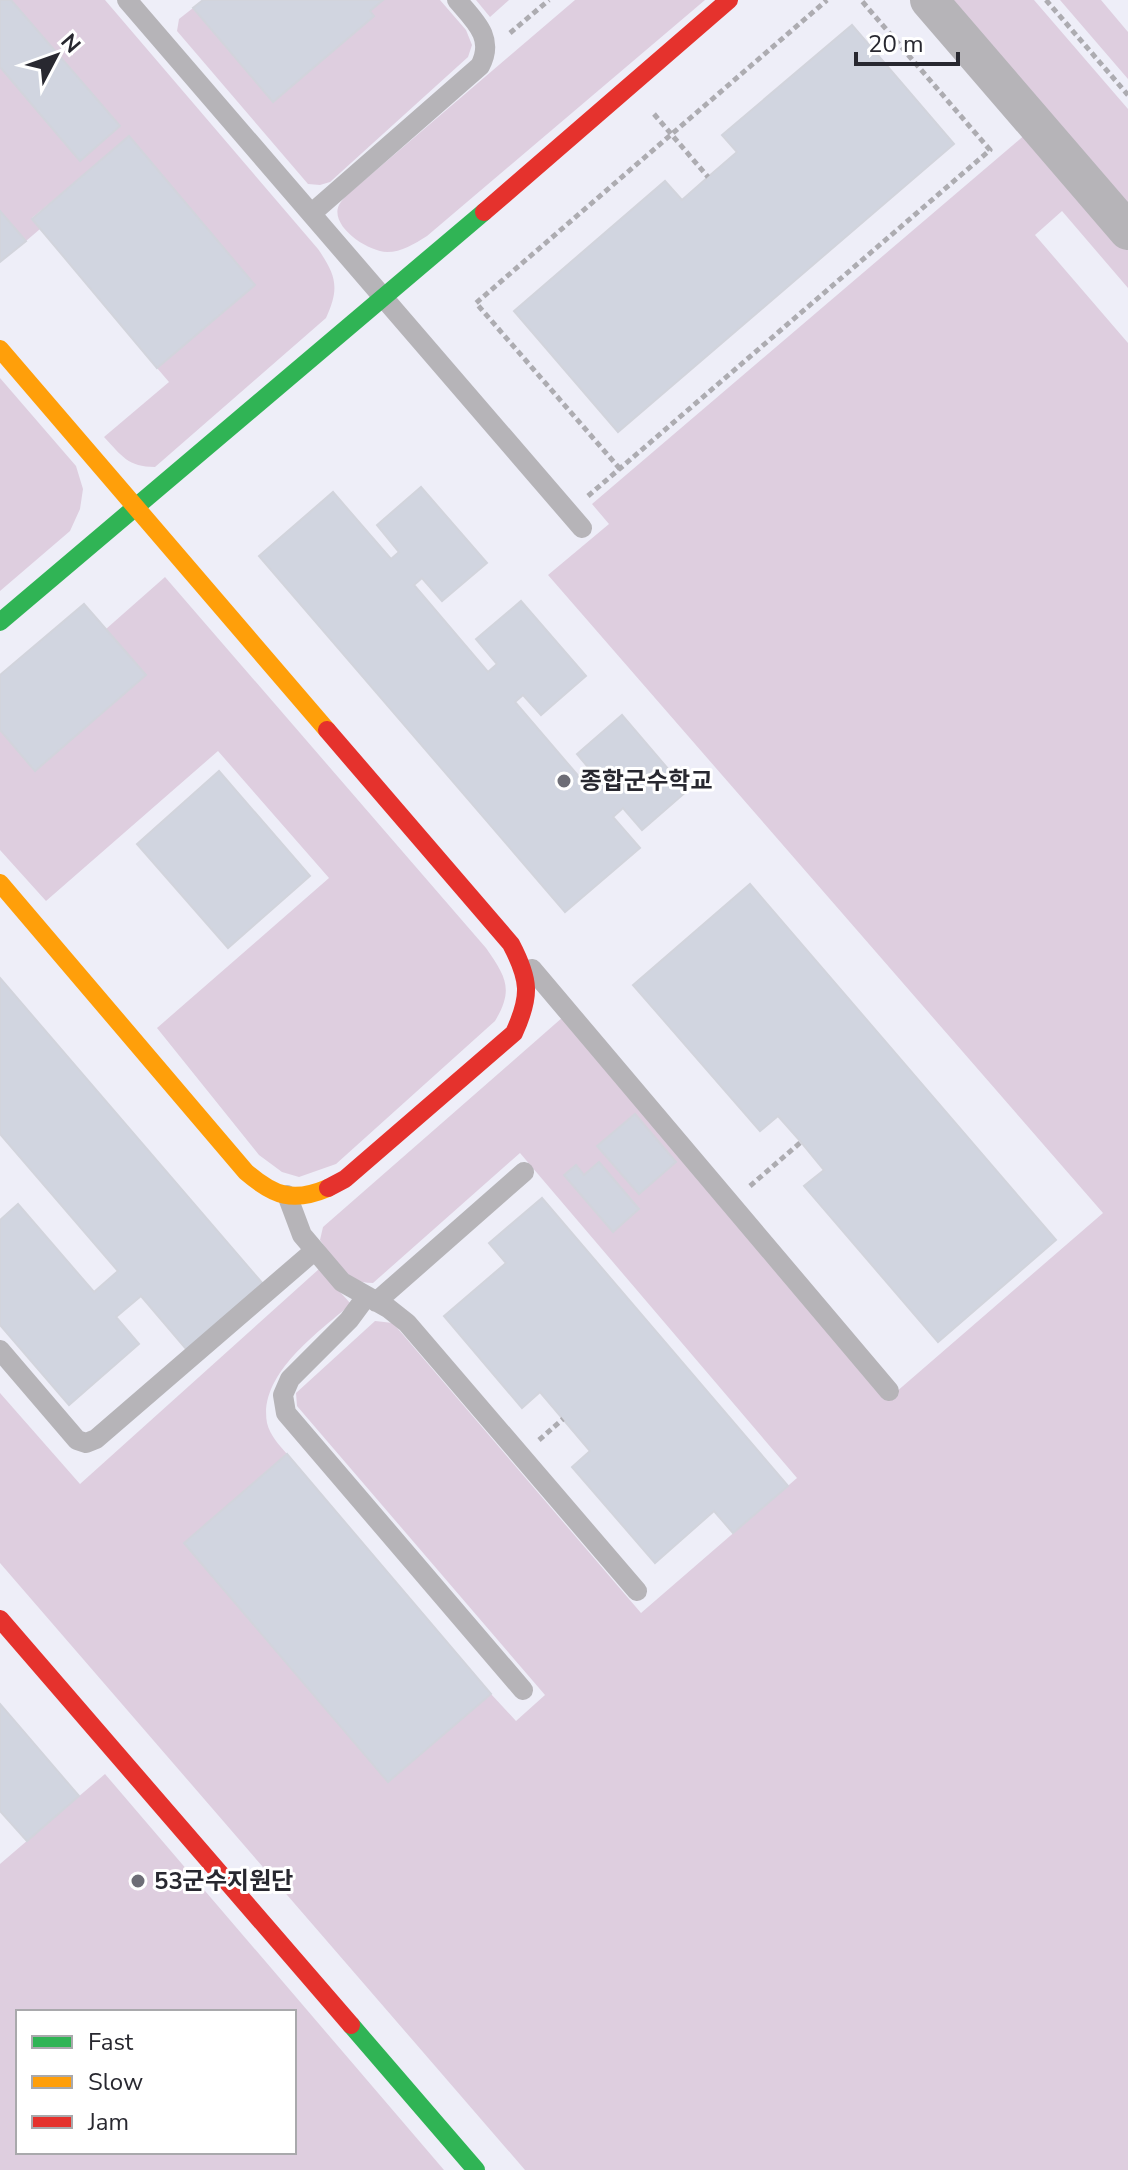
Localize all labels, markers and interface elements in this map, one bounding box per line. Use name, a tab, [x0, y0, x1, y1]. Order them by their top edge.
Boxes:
north arrow	[16, 16, 96, 96]
scale bar	[856, 16, 958, 66]
text: N	[54, 27, 87, 60]
text: 20 m	[868, 28, 924, 60]
place label: 종합군수학교	[580, 765, 712, 797]
marker: 종합군수학교	[555, 772, 573, 790]
place label: 53군수지원단	[154, 1865, 293, 1897]
marker: 53군수지원단	[129, 1872, 147, 1890]
legend	[16, 2010, 296, 2154]
text: Fast	[88, 2026, 134, 2058]
text: Slow	[88, 2066, 143, 2098]
text: Jam	[87, 2106, 129, 2138]

